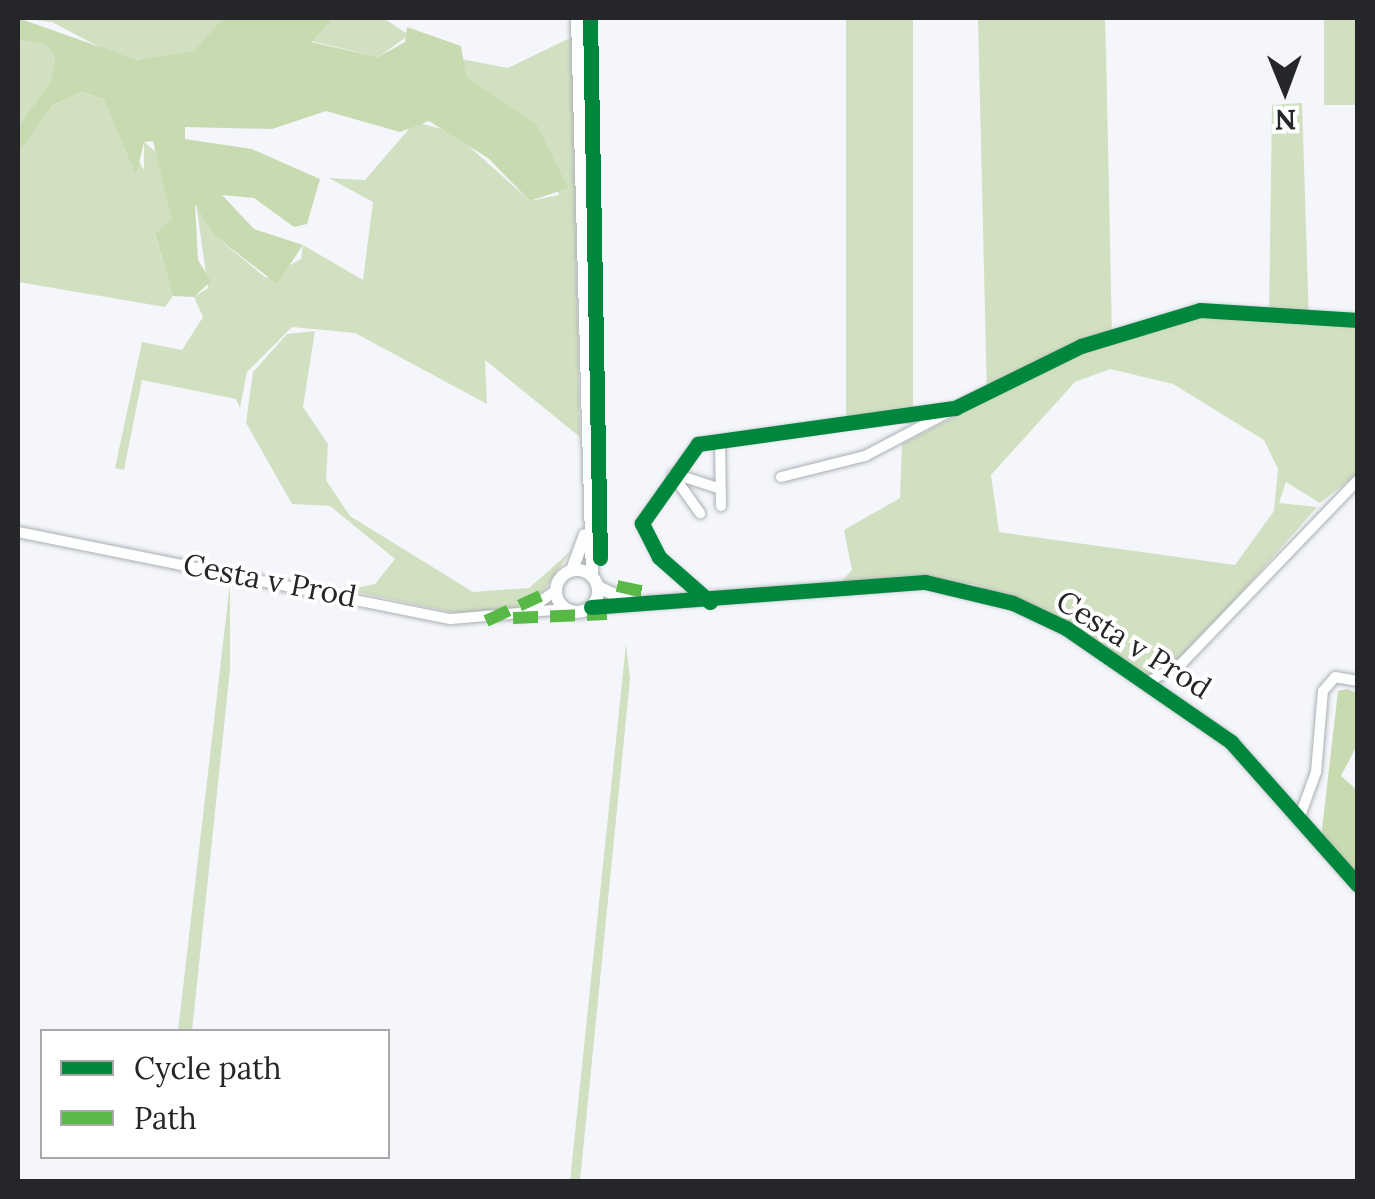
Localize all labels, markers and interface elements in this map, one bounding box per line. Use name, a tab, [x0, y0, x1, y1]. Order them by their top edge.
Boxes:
north arrow	[1235, 40, 1335, 140]
text: N	[1274, 102, 1297, 138]
street label: Cesta v Prod	[180, 546, 360, 614]
street label: Cesta v Prod	[1050, 582, 1218, 706]
legend	[40, 1029, 390, 1159]
text: Cycle path	[134, 1049, 282, 1087]
text: Path	[134, 1099, 197, 1137]

